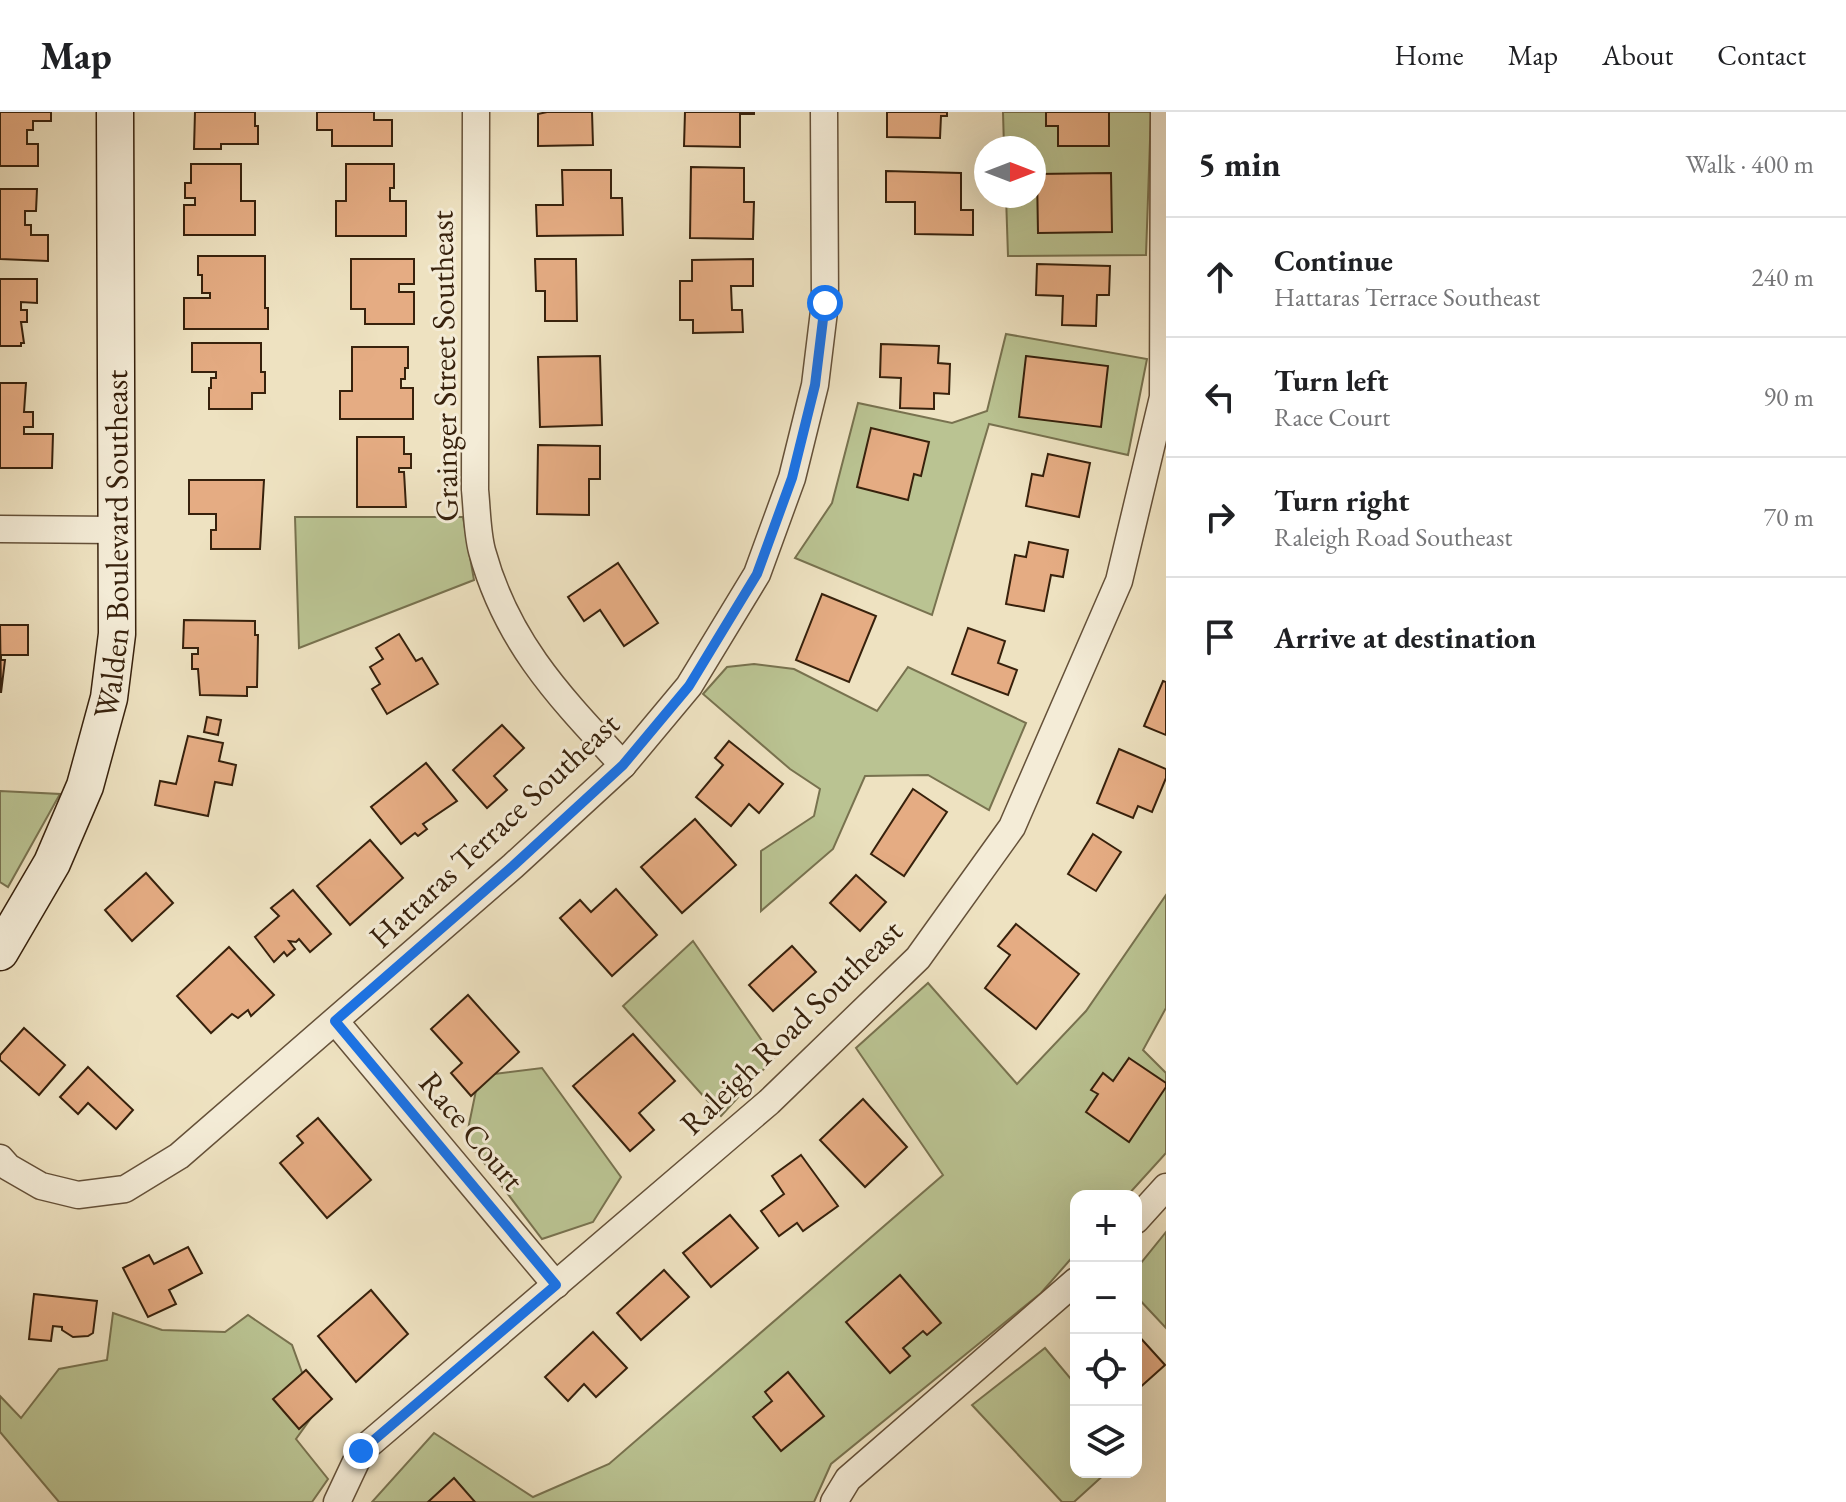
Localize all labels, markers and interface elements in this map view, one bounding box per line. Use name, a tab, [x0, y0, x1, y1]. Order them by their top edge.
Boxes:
text: Map	[40, 31, 112, 80]
text: Home	[1394, 37, 1464, 73]
text: Map	[1508, 37, 1558, 73]
text: About	[1602, 37, 1673, 73]
text: Contact	[1717, 37, 1806, 73]
north arrow	[974, 136, 1046, 208]
text: 5 min	[1198, 142, 1281, 186]
text: Walk · 400 m	[1686, 147, 1814, 181]
street label: Grainger Street Southeast	[420, 210, 468, 522]
text: Continue	[1274, 241, 1393, 280]
icon: ahead	[1198, 255, 1242, 299]
text: 240 m	[1751, 260, 1814, 294]
text: Hattaras Terrace Southeast	[1274, 280, 1540, 314]
route start	[807, 285, 843, 321]
text: Turn left	[1274, 361, 1388, 400]
street label: Walden Boulevard Southeast	[83, 370, 139, 724]
icon: left	[1198, 375, 1242, 419]
text: 90 m	[1764, 380, 1814, 414]
text: Race Court	[1274, 400, 1390, 434]
text: Turn right	[1274, 481, 1410, 520]
icon: right	[1198, 495, 1242, 539]
text: 70 m	[1764, 500, 1814, 534]
text: Raleigh Road Southeast	[1274, 520, 1512, 554]
icon: arrive	[1198, 615, 1242, 659]
text: Arrive at destination	[1274, 618, 1536, 657]
street label: Hattaras Terrace Southeast	[360, 703, 628, 957]
street label: Raleigh Road Southeast	[671, 910, 911, 1144]
street label: Race Court	[410, 1063, 534, 1199]
map controls	[1070, 1190, 1142, 1478]
button: +	[1070, 1190, 1142, 1262]
button: −	[1070, 1262, 1142, 1334]
button: locate	[1070, 1334, 1142, 1406]
button: layers	[1070, 1406, 1142, 1478]
route end	[343, 1433, 379, 1469]

